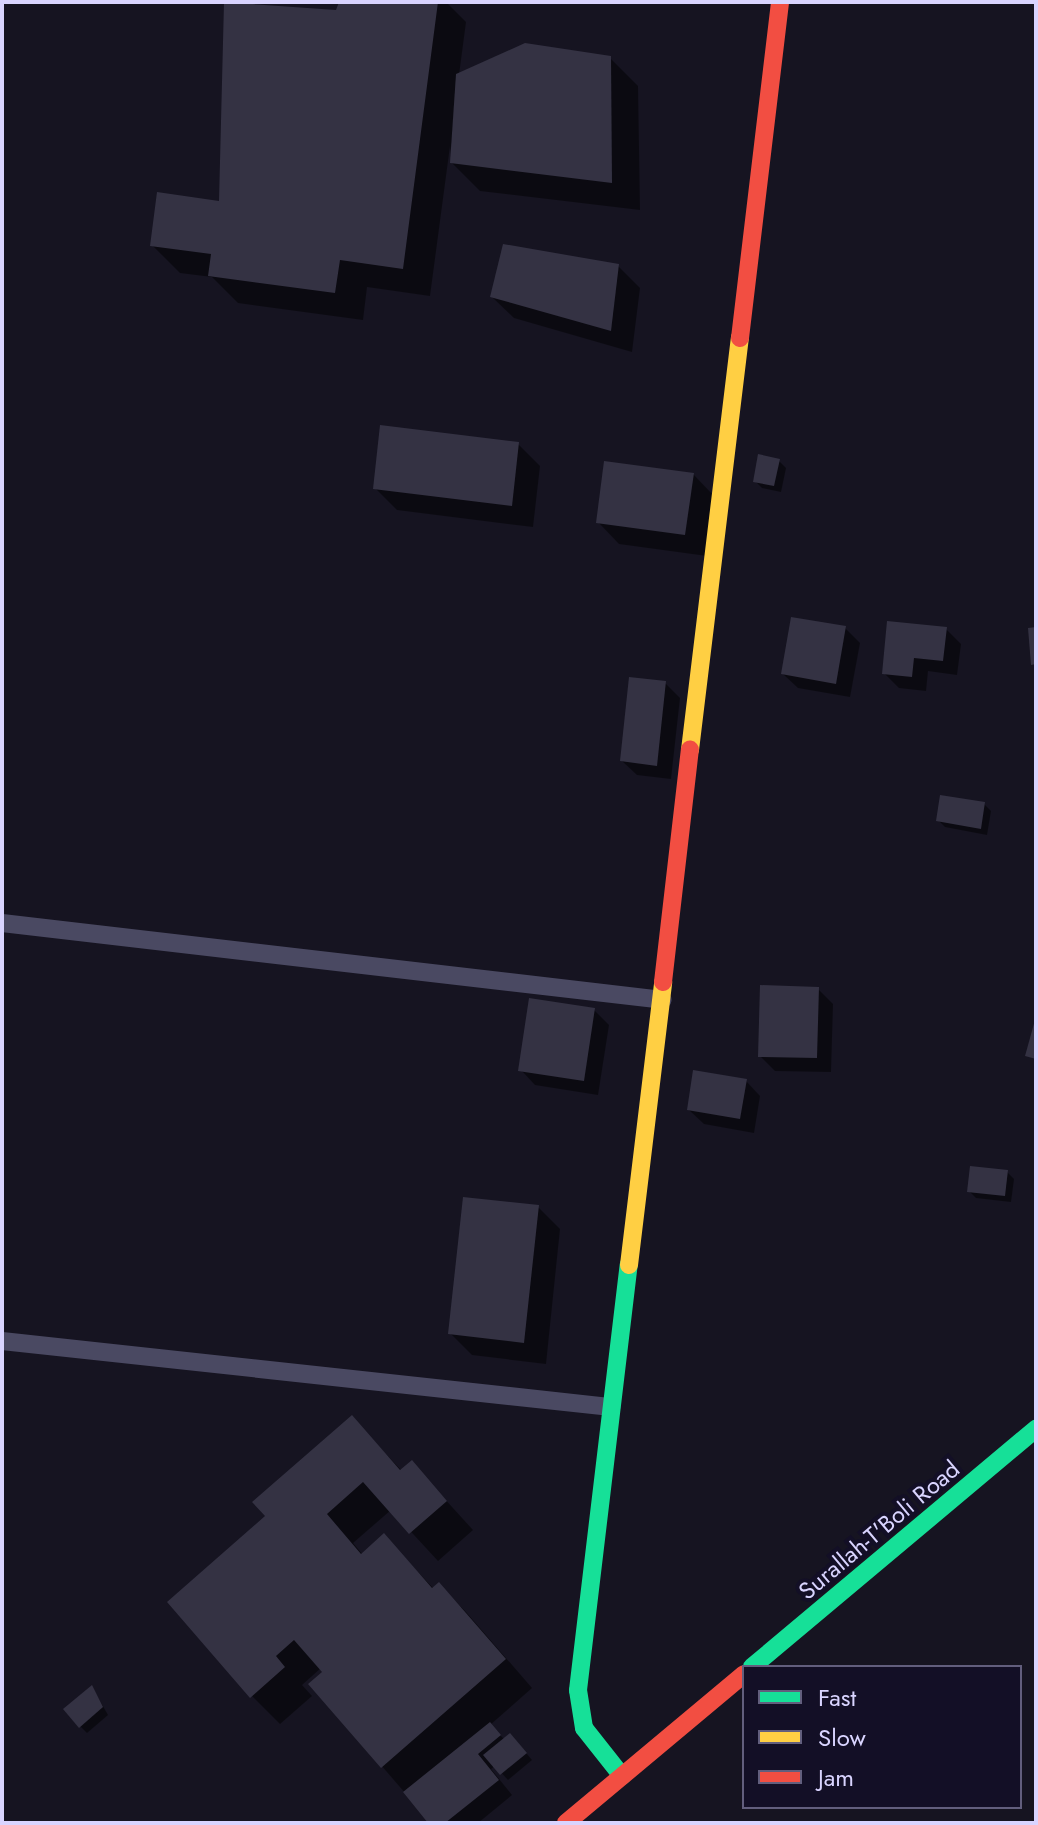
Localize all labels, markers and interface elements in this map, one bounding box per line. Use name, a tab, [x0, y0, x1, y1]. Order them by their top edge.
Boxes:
street label: Surallah-T'Boli Road	[793, 1454, 965, 1606]
legend	[742, 1665, 1022, 1809]
text: Fast	[818, 1680, 856, 1715]
text: Slow	[818, 1720, 866, 1755]
text: Jam	[818, 1760, 854, 1795]

